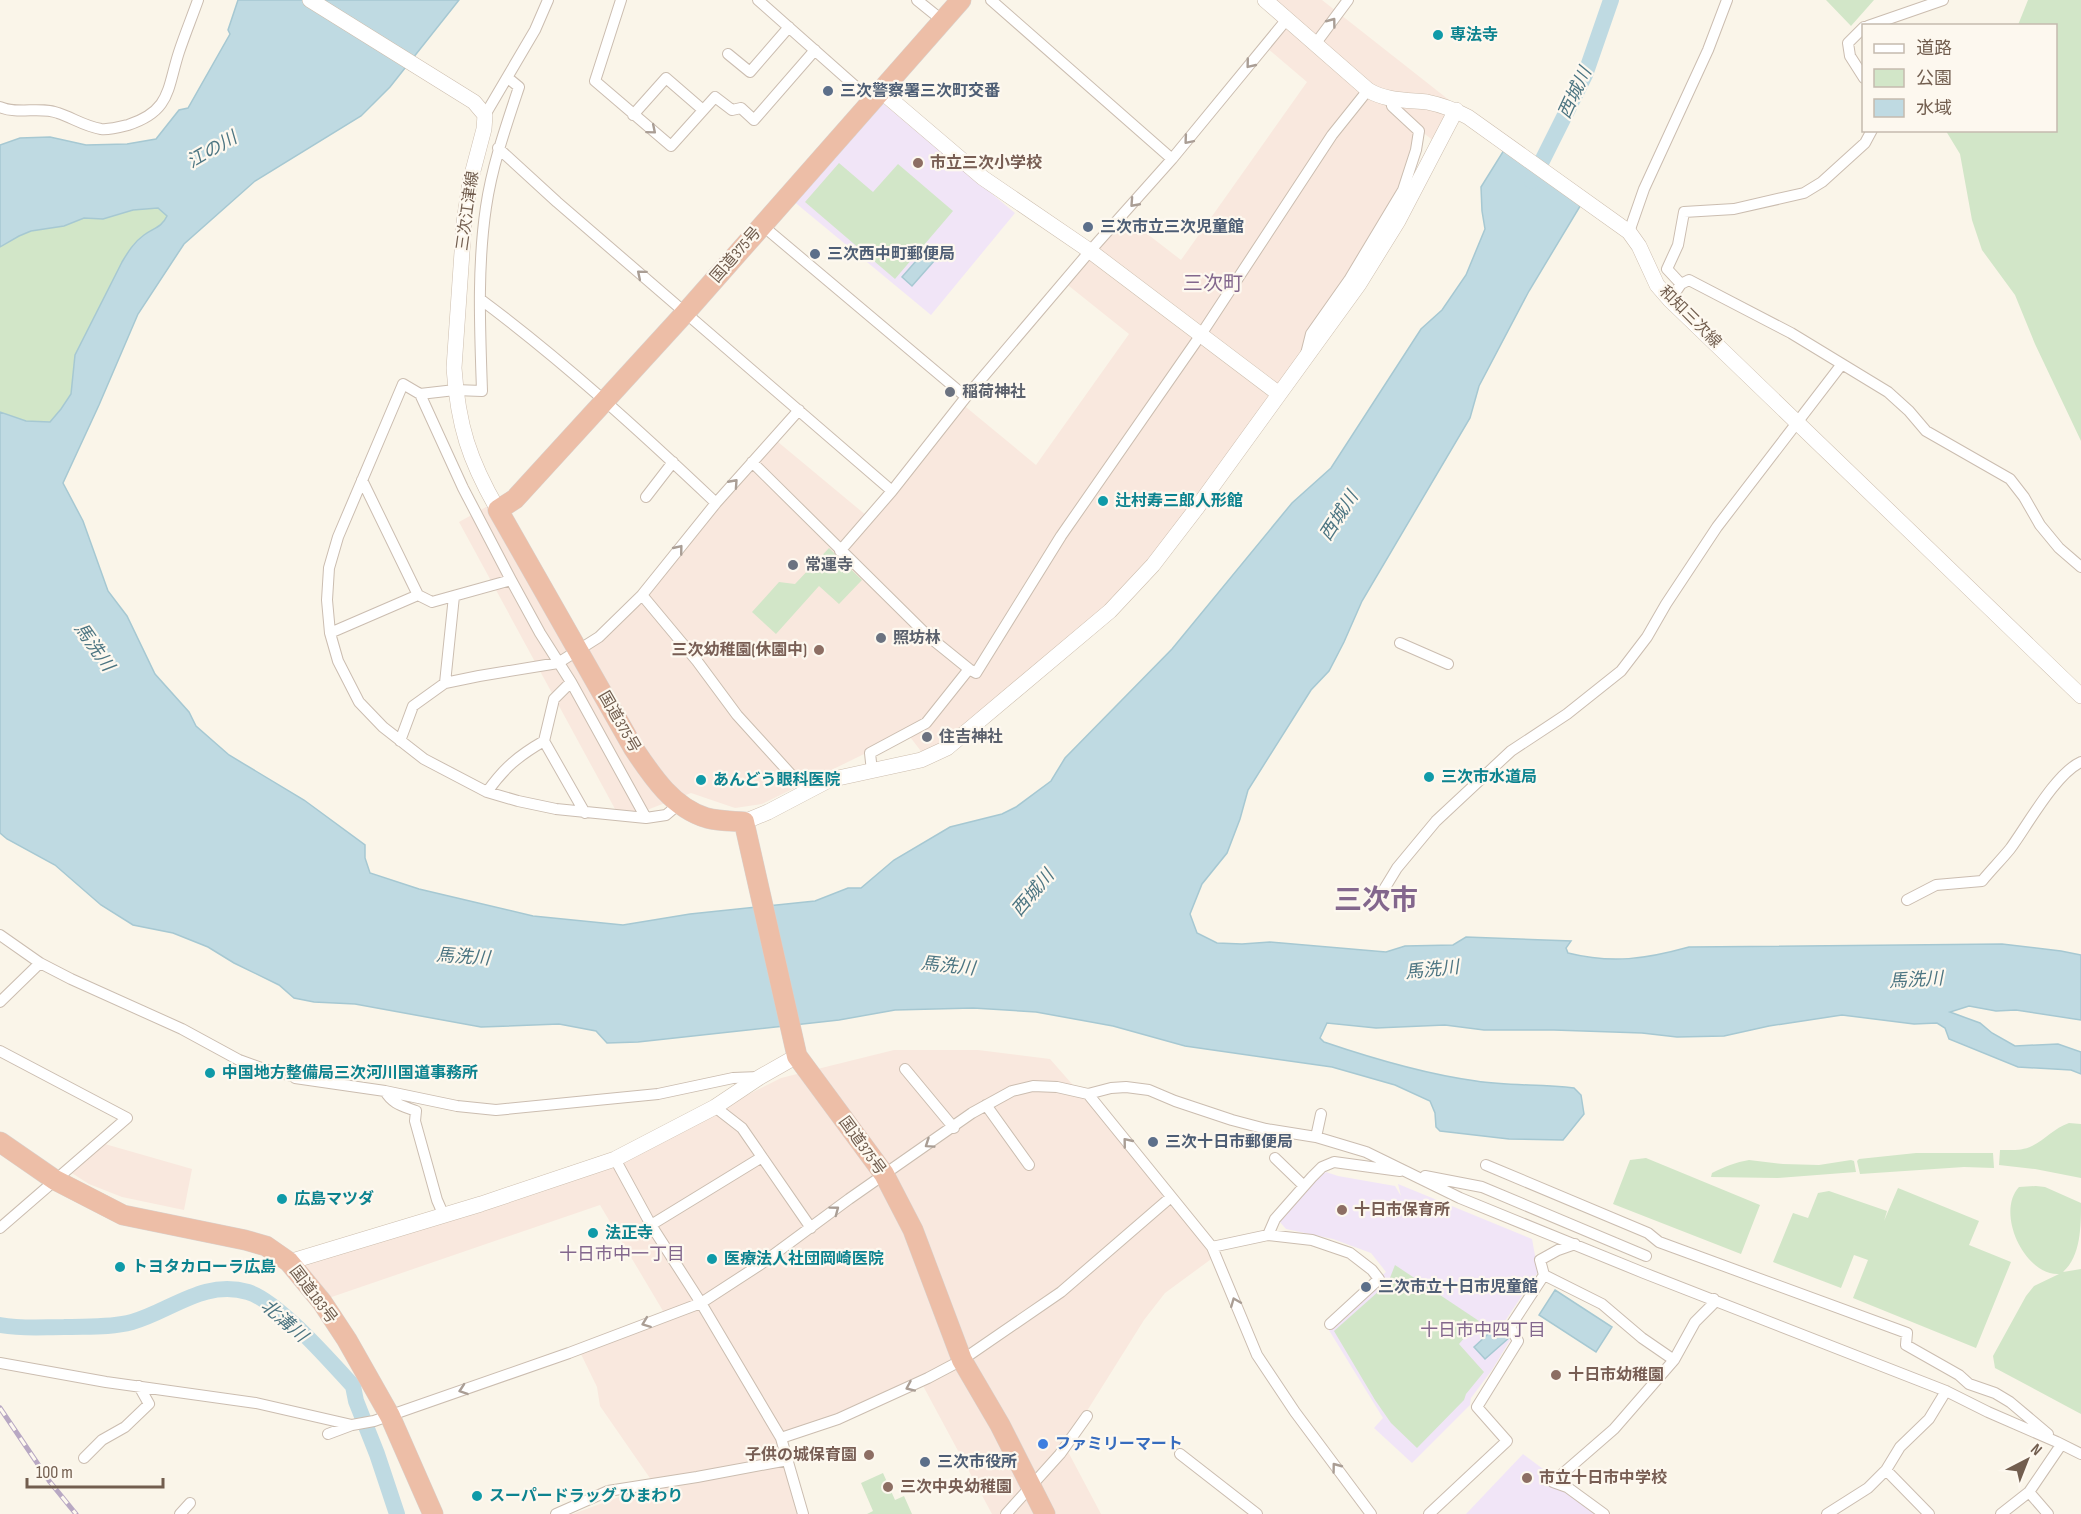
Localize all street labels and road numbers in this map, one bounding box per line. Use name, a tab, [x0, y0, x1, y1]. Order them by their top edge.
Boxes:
street label: 三次江津線	[453, 170, 483, 252]
street label: 国道375号	[707, 223, 765, 287]
street label: 和知三次線	[1655, 282, 1725, 352]
street label: 国道375号	[594, 688, 644, 756]
street label: 国道375号	[834, 1113, 890, 1179]
street label: 国道183号	[285, 1262, 341, 1328]

